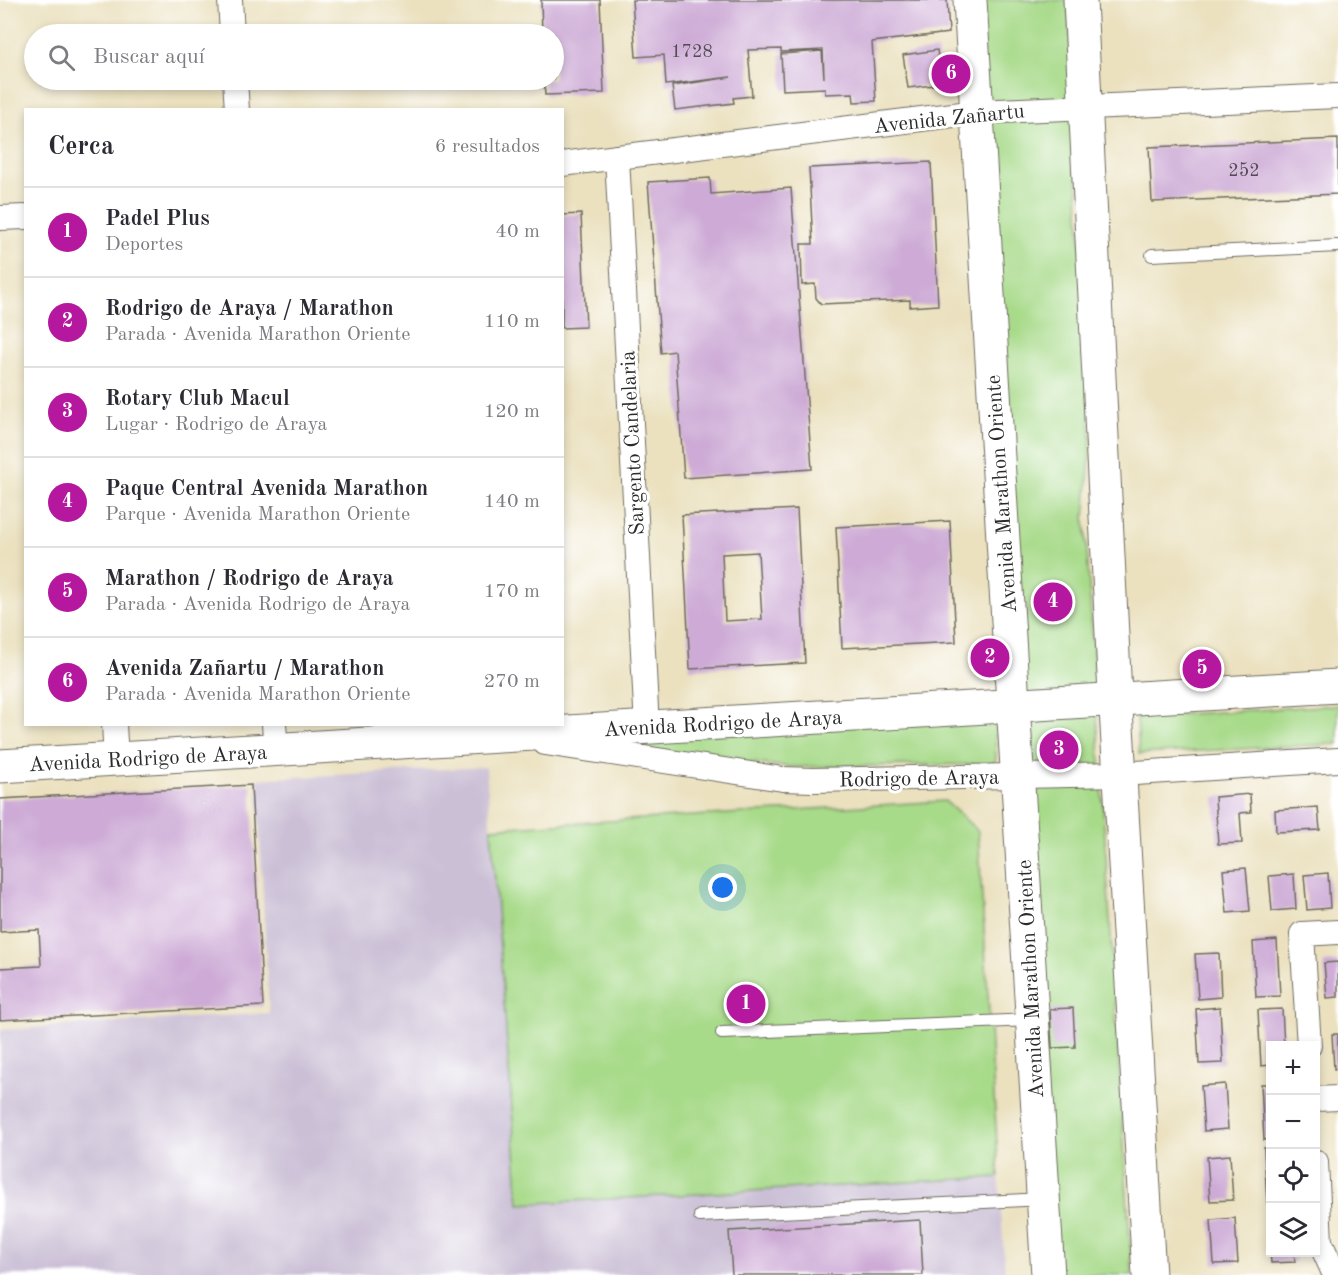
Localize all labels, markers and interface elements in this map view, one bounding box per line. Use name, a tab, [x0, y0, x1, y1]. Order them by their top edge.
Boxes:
search box	[24, 24, 564, 90]
icon: search	[45, 41, 78, 74]
house number: 1728	[671, 43, 713, 61]
text: Buscar aquí	[93, 46, 205, 68]
pin: 6	[932, 52, 970, 97]
street label: Avenida Zañartu	[873, 101, 1026, 138]
text: Cerca	[48, 134, 114, 160]
text: 6 resultados	[435, 137, 540, 157]
house number: 252	[1228, 162, 1260, 180]
text: Padel Plus	[105, 208, 210, 230]
text: 1	[62, 222, 73, 242]
text: 40 m	[495, 222, 540, 242]
text: Deportes	[105, 235, 183, 255]
text: Rodrigo de Araya / Marathon	[105, 298, 394, 320]
text: 2	[62, 312, 73, 332]
text: 110 m	[484, 312, 540, 332]
text: Parada · Avenida Marathon Oriente	[105, 325, 410, 345]
street label: Sargento Candelaria	[618, 350, 649, 536]
street label: Avenida Marathon Oriente	[984, 374, 1021, 614]
text: Rotary Club Macul	[105, 388, 290, 410]
text: 3	[62, 402, 73, 422]
text: 120 m	[484, 402, 540, 422]
text: Lugar · Rodrigo de Araya	[105, 415, 327, 435]
text: Paque Central Avenida Marathon	[105, 478, 428, 500]
text: 4	[62, 492, 73, 512]
text: 140 m	[484, 492, 540, 512]
text: Parque · Avenida Marathon Oriente	[105, 505, 410, 525]
text: Marathon / Rodrigo de Araya	[105, 568, 394, 590]
pin: 4	[1034, 580, 1072, 624]
text: 5	[62, 582, 73, 602]
text: 170 m	[484, 582, 540, 602]
text: Parada · Avenida Rodrigo de Araya	[105, 595, 410, 615]
pin: 2	[970, 636, 1010, 680]
pin: 5	[1182, 646, 1222, 692]
text: Avenida Zañartu / Marathon	[105, 658, 384, 680]
text: 6	[62, 672, 73, 692]
text: 270 m	[484, 672, 540, 692]
text: Parada · Avenida Marathon Oriente	[105, 685, 410, 705]
street label: Avenida Rodrigo de Araya	[603, 708, 843, 741]
pin: 3	[1040, 728, 1078, 772]
street label: Avenida Rodrigo de Araya	[28, 743, 268, 776]
street label: Rodrigo de Araya	[839, 768, 999, 791]
street label: Avenida Marathon Oriente	[1015, 859, 1048, 1099]
your location	[708, 873, 737, 902]
pin: 1	[726, 982, 766, 1026]
map controls	[1266, 1041, 1320, 1257]
button: +	[1266, 1041, 1320, 1095]
button: −	[1266, 1095, 1320, 1149]
button: locate	[1266, 1149, 1320, 1203]
button: layers	[1266, 1203, 1320, 1257]

